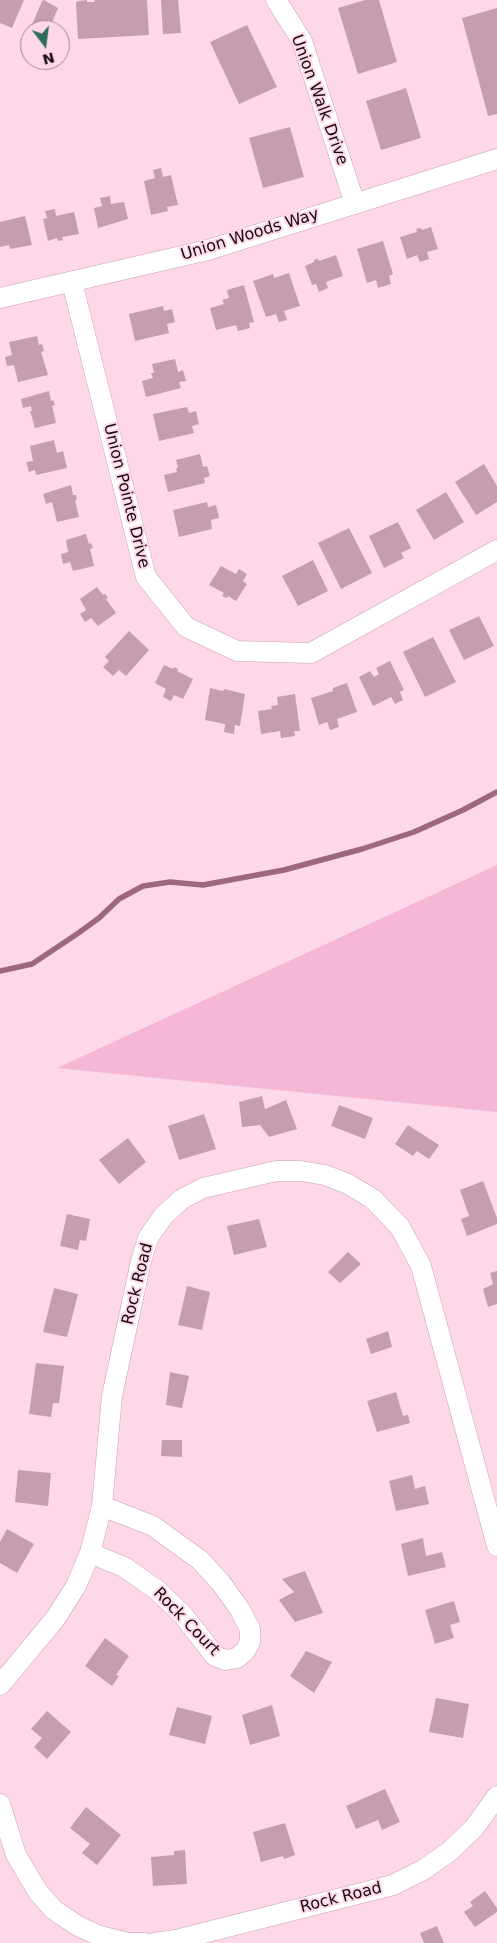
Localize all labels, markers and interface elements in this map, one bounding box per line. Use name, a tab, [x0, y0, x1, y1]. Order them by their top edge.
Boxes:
north arrow	[20, 20, 70, 70]
street label: Union Walk Drive	[286, 32, 352, 168]
text: N	[41, 49, 56, 68]
street label: Union Woods Way	[179, 205, 321, 265]
street label: Union Pointe Drive	[99, 422, 153, 570]
street label: Rock Road	[119, 1241, 157, 1327]
street label: Rock Court	[149, 1584, 223, 1660]
street label: Rock Road	[298, 1879, 384, 1917]

